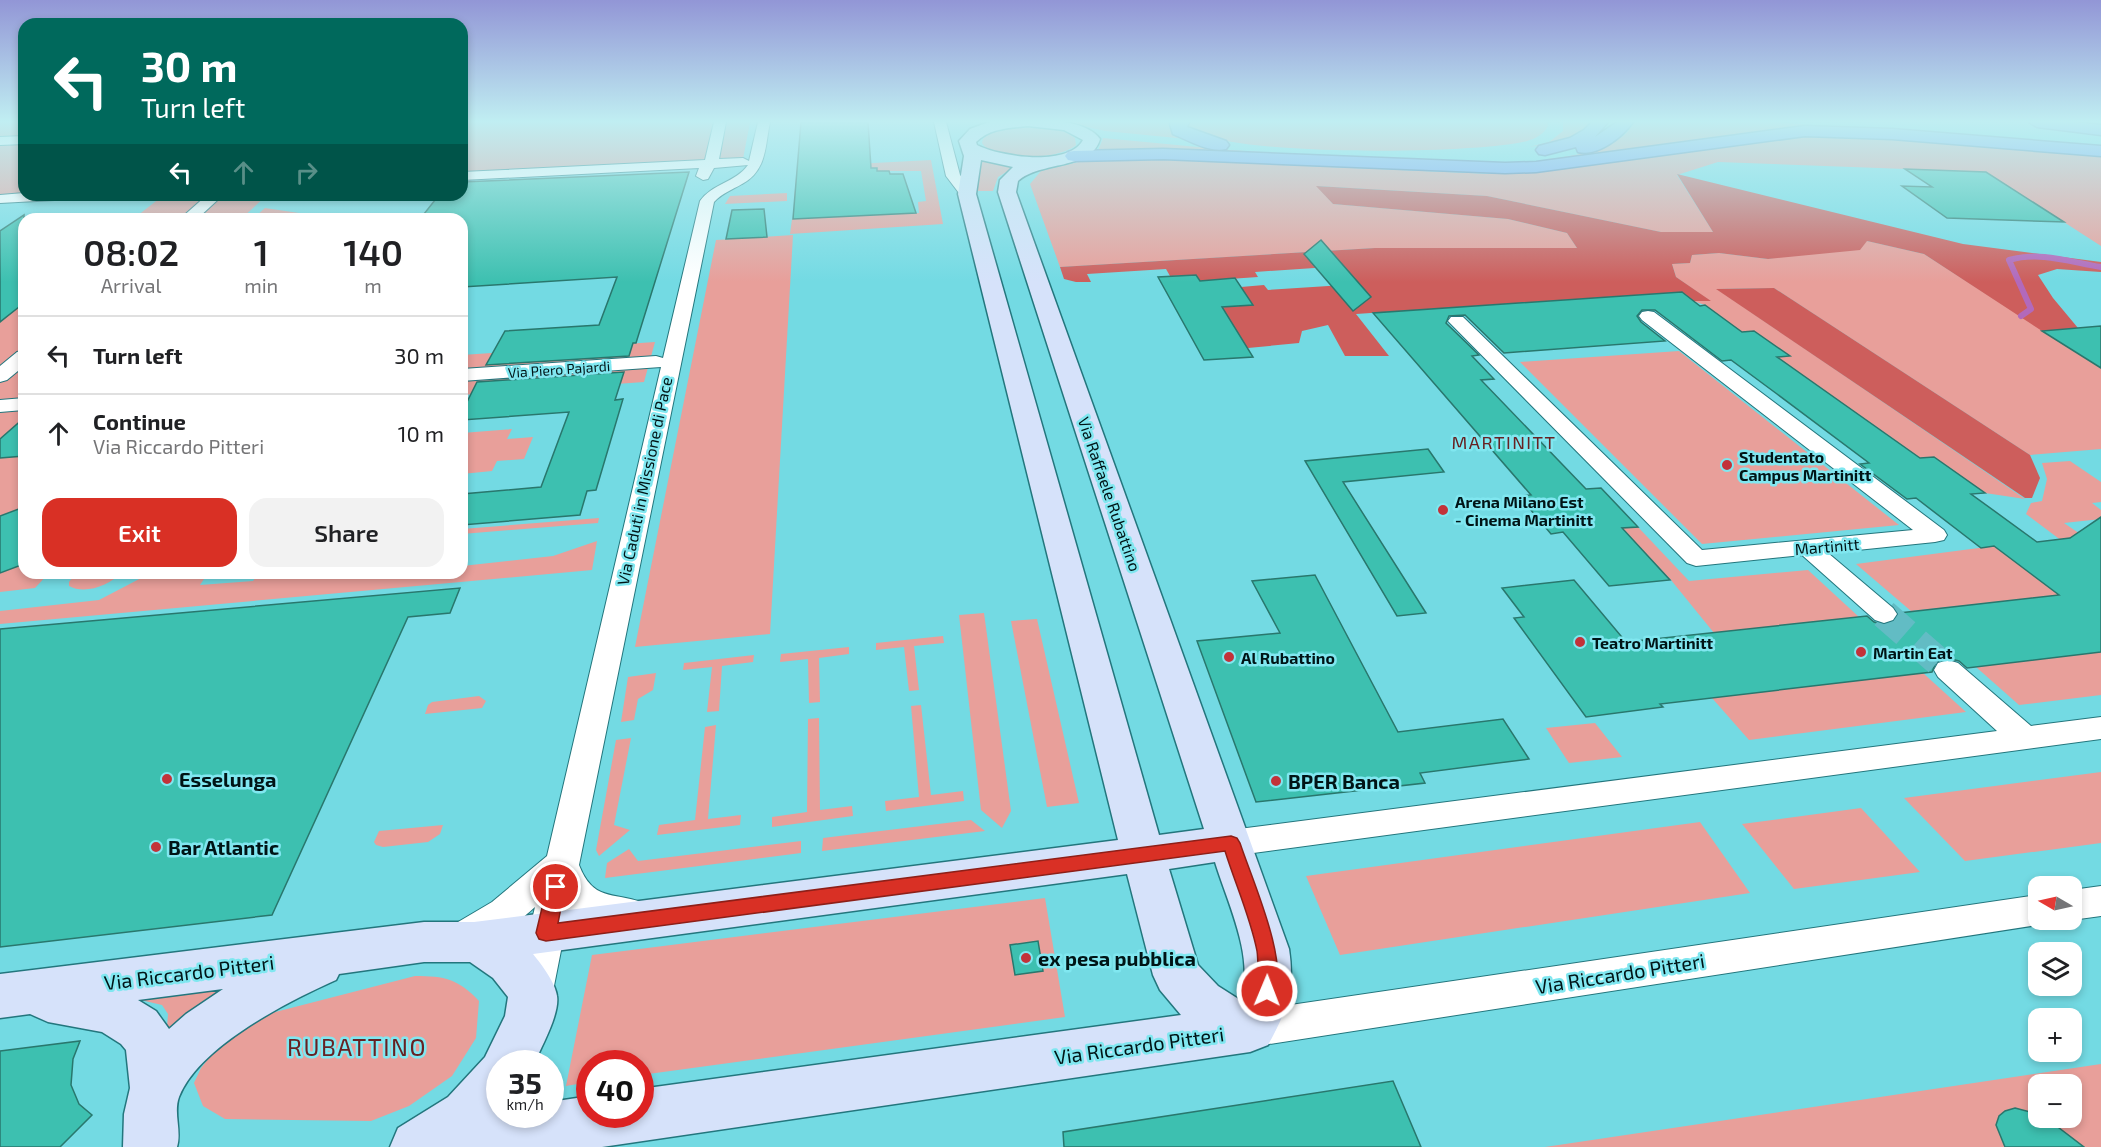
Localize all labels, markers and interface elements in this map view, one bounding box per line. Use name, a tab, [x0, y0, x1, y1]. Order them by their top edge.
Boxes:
text: 30 m	[141, 40, 237, 90]
icon: left	[42, 42, 120, 120]
text: Turn left	[141, 91, 245, 123]
icon: left	[164, 156, 197, 189]
icon: ahead	[227, 156, 260, 189]
icon: right	[290, 156, 323, 189]
text: 08:02	[83, 230, 179, 273]
text: 1	[254, 230, 269, 273]
text: 140	[343, 230, 403, 273]
text: Arrival	[101, 273, 162, 297]
text: min	[244, 273, 278, 297]
text: m	[364, 273, 382, 297]
icon: left	[42, 339, 75, 372]
text: Turn left	[93, 342, 182, 368]
text: 30 m	[394, 342, 444, 368]
street label: Via Piero Pajardi	[507, 357, 611, 381]
street label: Via Caduti in Missione di Pace	[613, 375, 675, 587]
text: Continue	[93, 408, 186, 434]
street label: Via Raffaele Rubattino	[1075, 414, 1145, 574]
icon: ahead	[42, 417, 75, 450]
text: 10 m	[398, 420, 444, 446]
district label: MARTINITT	[1452, 431, 1556, 453]
text: Via Riccardo Pitteri	[93, 434, 264, 458]
place label: Studentato Campus Martinitt	[1739, 447, 1872, 484]
marker: Studentato Campus Martinitt	[1720, 458, 1734, 472]
place label: Arena Milano Est - Cinema Martinitt	[1455, 492, 1593, 529]
button: Exit	[42, 498, 237, 567]
button: Share	[249, 498, 444, 567]
marker: Arena Milano Est - Cinema Martinitt	[1436, 503, 1450, 517]
street label: Martinitt	[1794, 534, 1860, 558]
place label: Teatro Martinitt	[1592, 633, 1713, 652]
marker: Teatro Martinitt	[1573, 635, 1587, 649]
place label: Martin Eat	[1873, 643, 1953, 662]
marker: Martin Eat	[1854, 645, 1868, 659]
place label: Al Rubattino	[1241, 648, 1335, 667]
marker: Al Rubattino	[1222, 650, 1236, 664]
place label: Esselunga	[179, 767, 276, 791]
place label: BPER Banca	[1288, 769, 1400, 793]
marker: Esselunga	[160, 772, 174, 786]
marker: BPER Banca	[1269, 774, 1283, 788]
place label: Bar Atlantic	[168, 835, 279, 859]
marker: Bar Atlantic	[149, 840, 163, 854]
pin	[530, 861, 581, 912]
icon: arrive	[539, 870, 572, 903]
north arrow	[2028, 876, 2082, 930]
map controls	[2028, 876, 2082, 1128]
button: layers	[2028, 942, 2082, 996]
place label: ex pesa pubblica	[1038, 946, 1196, 970]
street label: Via Riccardo Pitteri	[1534, 948, 1706, 998]
street label: Via Riccardo Pitteri	[103, 950, 275, 994]
marker: ex pesa pubblica	[1019, 951, 1033, 965]
position arrow	[1235, 959, 1299, 1023]
button: +	[2028, 1008, 2082, 1062]
street label: Via Riccardo Pitteri	[1053, 1021, 1225, 1069]
district label: RUBATTINO	[287, 1032, 427, 1061]
speed limit sign: 40	[576, 1050, 654, 1128]
text: 35	[508, 1064, 542, 1100]
button: −	[2028, 1074, 2082, 1128]
text: km/h	[506, 1095, 544, 1113]

